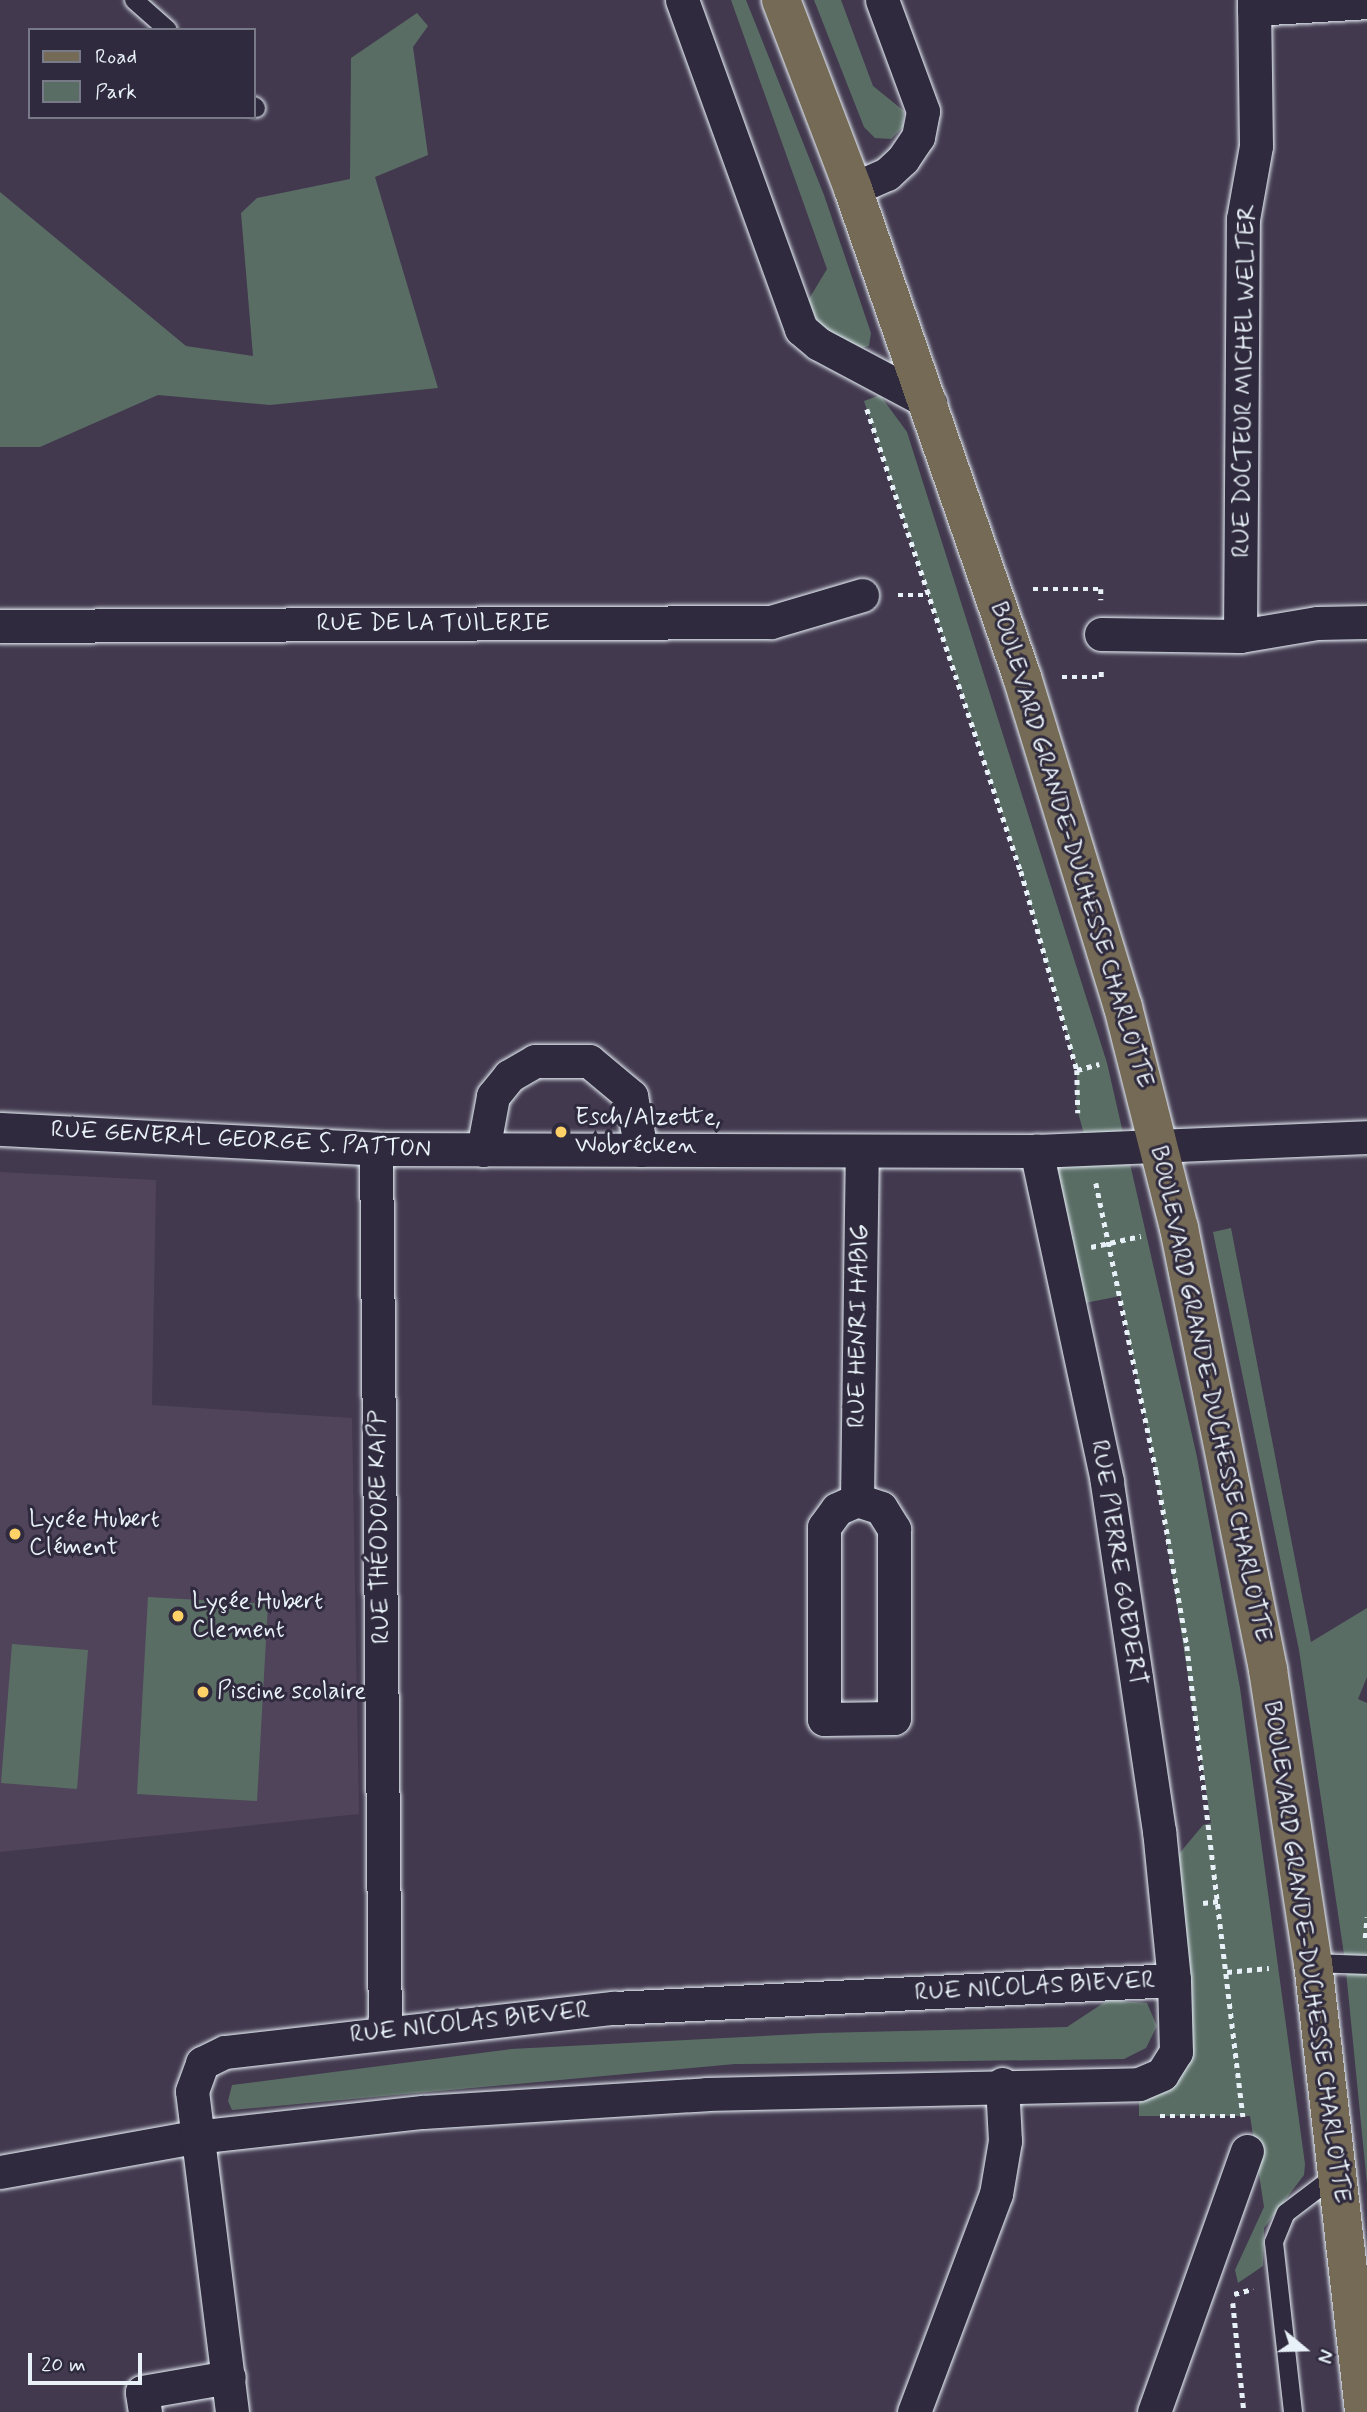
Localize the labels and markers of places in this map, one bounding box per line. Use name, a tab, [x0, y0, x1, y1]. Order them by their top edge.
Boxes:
place label: Esch/Alzette, Wobrécken	[575, 1104, 721, 1160]
marker: Esch/Alzette, Wobrécken	[553, 1124, 569, 1140]
place label: Lycée Hubert Clément	[29, 1506, 162, 1562]
marker: Lycée Hubert Clément	[7, 1526, 23, 1542]
place label: Lyçée Hubert Clement	[192, 1588, 326, 1644]
marker: Lyçée Hubert Clement	[170, 1608, 186, 1624]
place label: Piscine scolaire	[217, 1678, 367, 1706]
marker: Piscine scolaire	[195, 1684, 211, 1700]

